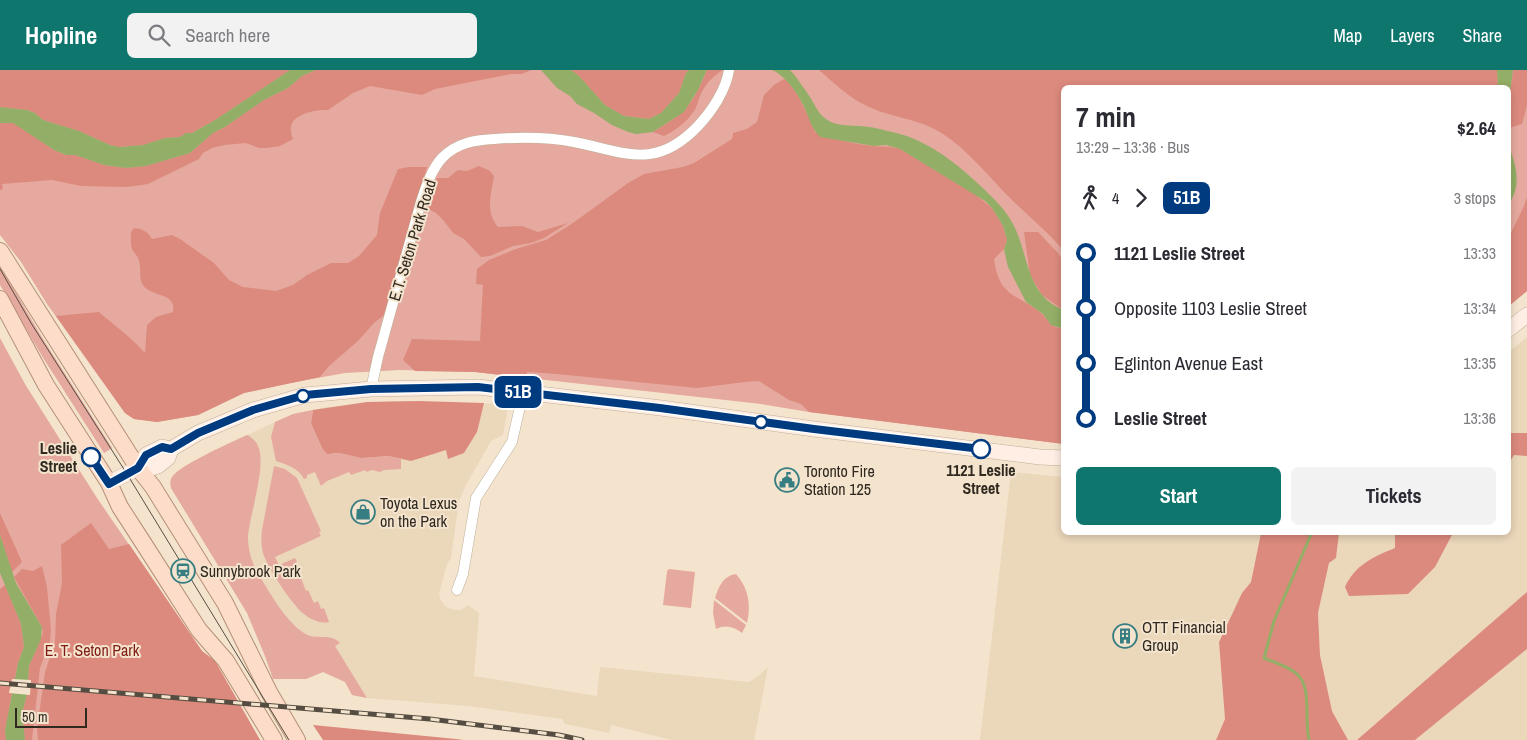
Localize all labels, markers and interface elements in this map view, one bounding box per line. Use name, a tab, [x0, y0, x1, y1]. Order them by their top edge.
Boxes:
search box	[127, 13, 477, 58]
text: Hopline	[25, 19, 97, 51]
icon: search	[145, 21, 173, 49]
text: Search here	[185, 22, 270, 48]
text: Map	[1334, 23, 1362, 48]
text: Layers	[1390, 23, 1435, 48]
text: Share	[1463, 23, 1502, 48]
text: 7 min	[1076, 98, 1136, 136]
text: $2.64	[1457, 115, 1496, 141]
text: 13:29 – 13:36 · Bus	[1076, 136, 1190, 158]
street label: E.T. Seton Park Road	[383, 176, 441, 304]
icon: walk	[1076, 184, 1104, 212]
icon: forward	[1127, 184, 1155, 212]
text: 51B	[1173, 185, 1200, 210]
text: 4	[1112, 187, 1119, 209]
text: 3 stops	[1454, 187, 1496, 209]
text: 1121 Leslie Street	[1114, 240, 1245, 266]
text: 13:33	[1463, 242, 1496, 264]
text: Opposite 1103 Leslie Street	[1114, 295, 1307, 321]
text: 13:34	[1463, 297, 1496, 319]
text: Eglinton Avenue East	[1114, 350, 1263, 376]
text: 13:35	[1463, 352, 1496, 374]
line badge: 51B	[489, 376, 547, 408]
text: 51B	[504, 379, 532, 404]
unlabelled marker	[296, 389, 310, 403]
text: Leslie Street	[1114, 405, 1207, 431]
text: 13:36	[1463, 407, 1496, 429]
unlabelled marker	[754, 415, 768, 429]
place label: Leslie Street	[40, 437, 78, 477]
marker: 1121 Leslie Street	[971, 439, 991, 459]
marker: Leslie Street	[81, 447, 101, 467]
place label: 1121 Leslie Street	[946, 459, 1016, 499]
place label: Toronto Fire Station 125	[804, 460, 875, 500]
public building icon: Toronto Fire Station 125	[774, 467, 800, 493]
button: Start	[1076, 467, 1281, 525]
button: Tickets	[1291, 467, 1496, 525]
place label: Toyota Lexus on the Park	[380, 492, 457, 532]
shop icon: Toyota Lexus on the Park	[350, 499, 376, 525]
station icon: Sunnybrook Park	[170, 558, 196, 584]
place label: Sunnybrook Park	[200, 560, 301, 582]
place label: OTT Financial Group	[1142, 616, 1226, 656]
building icon: OTT Financial Group	[1112, 623, 1138, 649]
park label: E. T. Seton Park	[45, 639, 140, 661]
scale bar	[15, 705, 88, 728]
text: 50 m	[22, 708, 48, 726]

